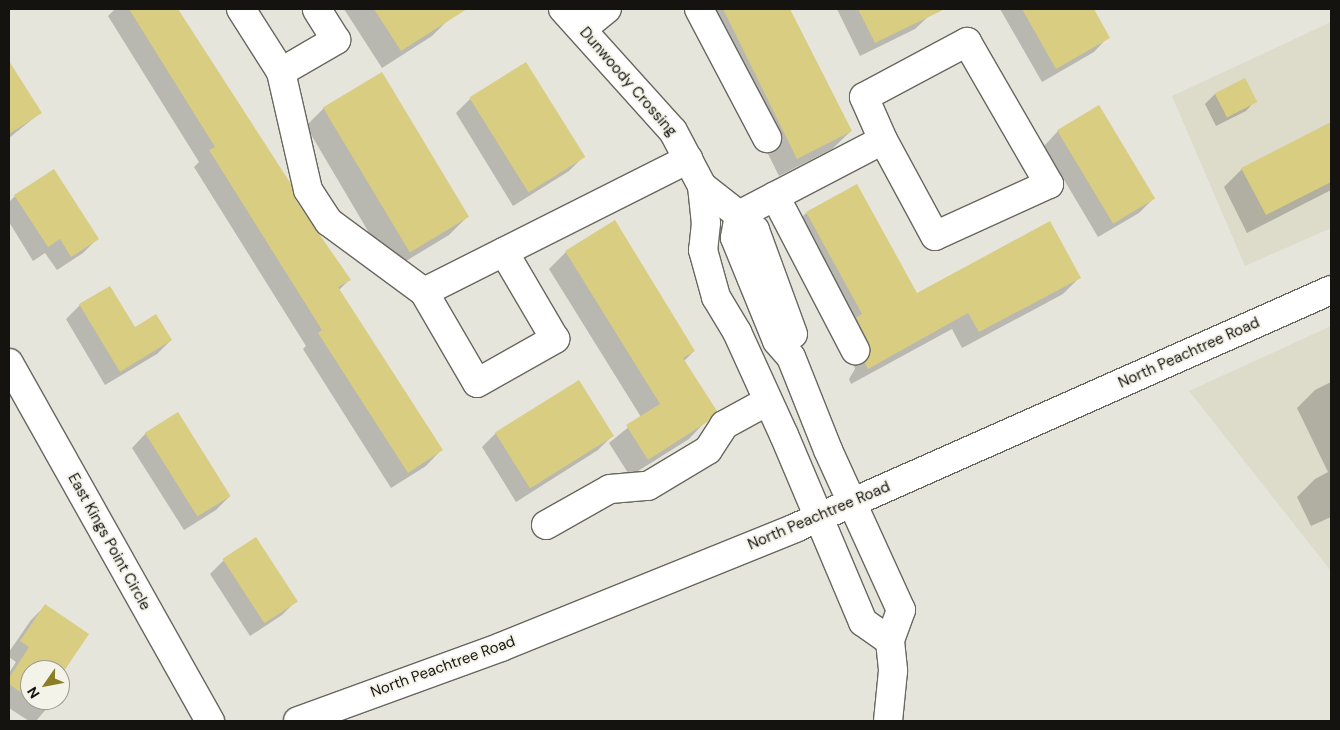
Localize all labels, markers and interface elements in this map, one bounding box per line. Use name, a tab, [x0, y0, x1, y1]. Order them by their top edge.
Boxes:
street label: Dunwoody Crossing	[576, 24, 680, 140]
street label: North Peachtree Road	[1116, 314, 1262, 392]
street label: East Kings Point Circle	[64, 470, 154, 614]
street label: North Peachtree Road	[745, 478, 893, 554]
street label: North Peachtree Road	[368, 632, 518, 702]
north arrow	[20, 660, 70, 710]
text: N	[23, 683, 44, 702]

